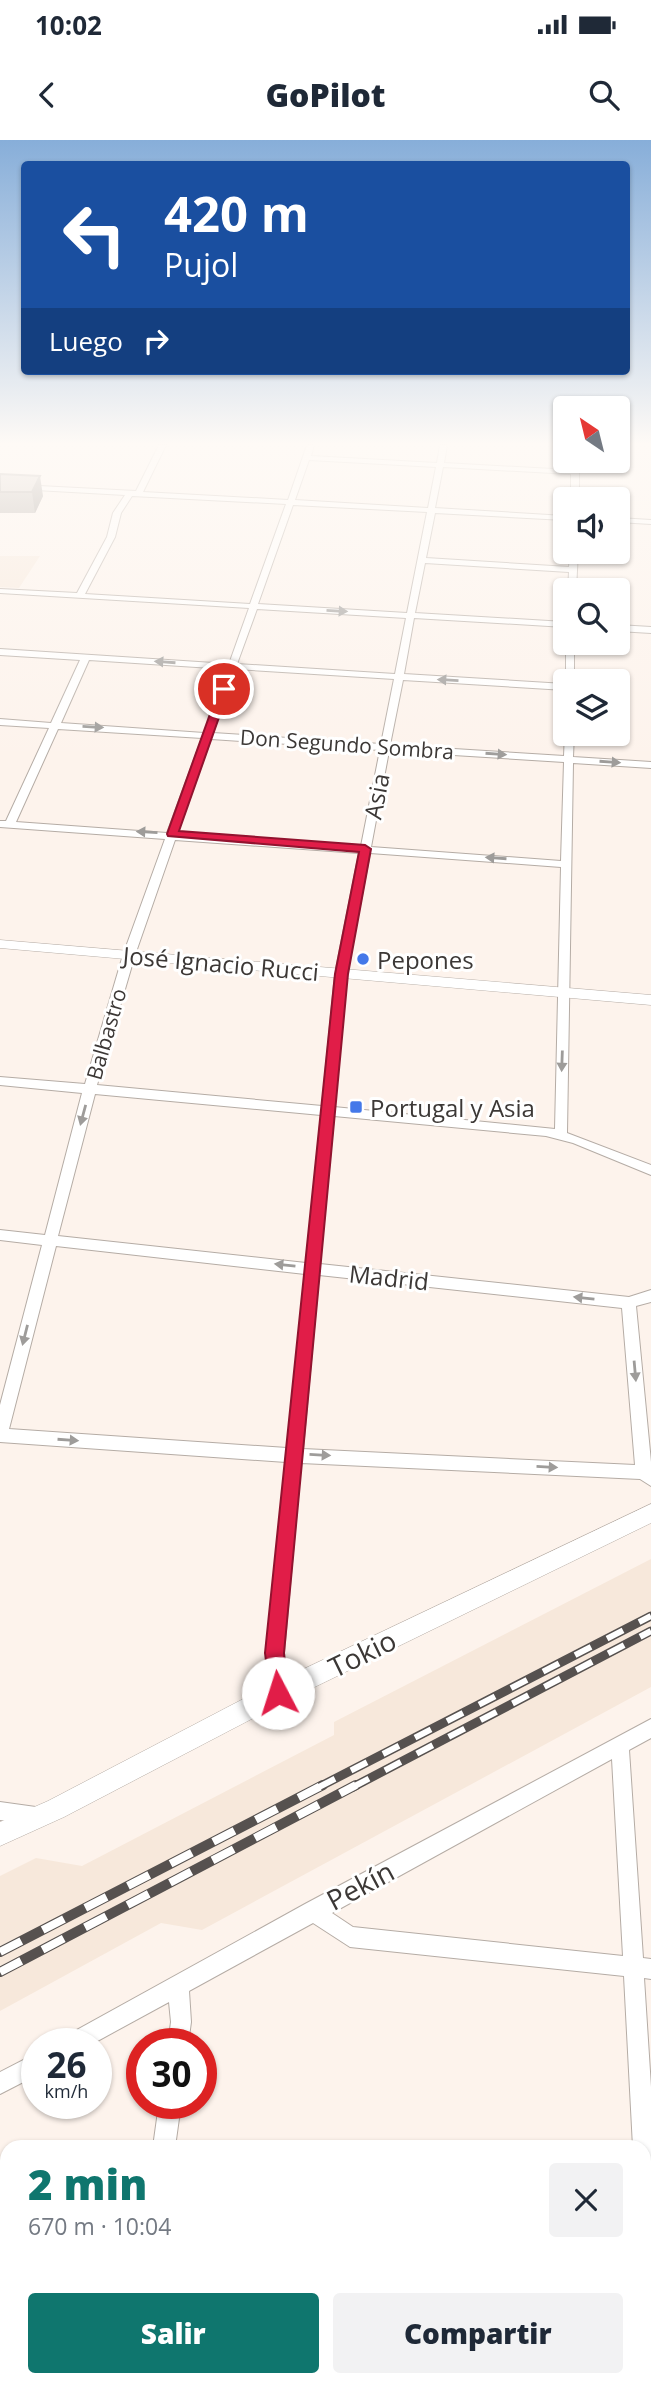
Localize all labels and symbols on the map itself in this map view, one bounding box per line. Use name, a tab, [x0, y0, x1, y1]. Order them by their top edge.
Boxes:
north arrow	[553, 396, 630, 472]
one-way arrow	[326, 605, 348, 616]
one-way arrow	[153, 656, 175, 667]
pin	[194, 659, 254, 719]
one-way arrow	[437, 675, 459, 686]
one-way arrow	[82, 722, 104, 733]
street label: Don Segundo Sombra	[239, 723, 455, 765]
one-way arrow	[485, 749, 507, 760]
one-way arrow	[599, 757, 621, 768]
street label: Asia	[355, 770, 397, 822]
one-way arrow	[136, 827, 158, 838]
one-way arrow	[485, 853, 507, 864]
street label: José Ignacio Rucci	[120, 938, 320, 988]
place label: Pepones	[377, 943, 474, 976]
marker: Pepones	[355, 951, 371, 967]
street label: Balbastro	[80, 985, 132, 1083]
one-way arrow	[557, 1050, 568, 1072]
place label: Portugal y Asia	[370, 1091, 535, 1124]
marker: Portugal y Asia	[348, 1099, 364, 1115]
one-way arrow	[77, 1104, 88, 1126]
street label: Madrid	[347, 1256, 431, 1298]
one-way arrow	[274, 1260, 296, 1271]
one-way arrow	[573, 1292, 595, 1303]
one-way arrow	[19, 1324, 30, 1346]
one-way arrow	[630, 1360, 641, 1382]
one-way arrow	[57, 1435, 79, 1446]
one-way arrow	[309, 1449, 331, 1460]
one-way arrow	[536, 1462, 558, 1473]
street label: Tokio	[322, 1620, 402, 1686]
position arrow	[241, 1656, 315, 1730]
street label: Pekín	[320, 1851, 400, 1919]
speed limit sign: 30	[126, 2028, 217, 2119]

